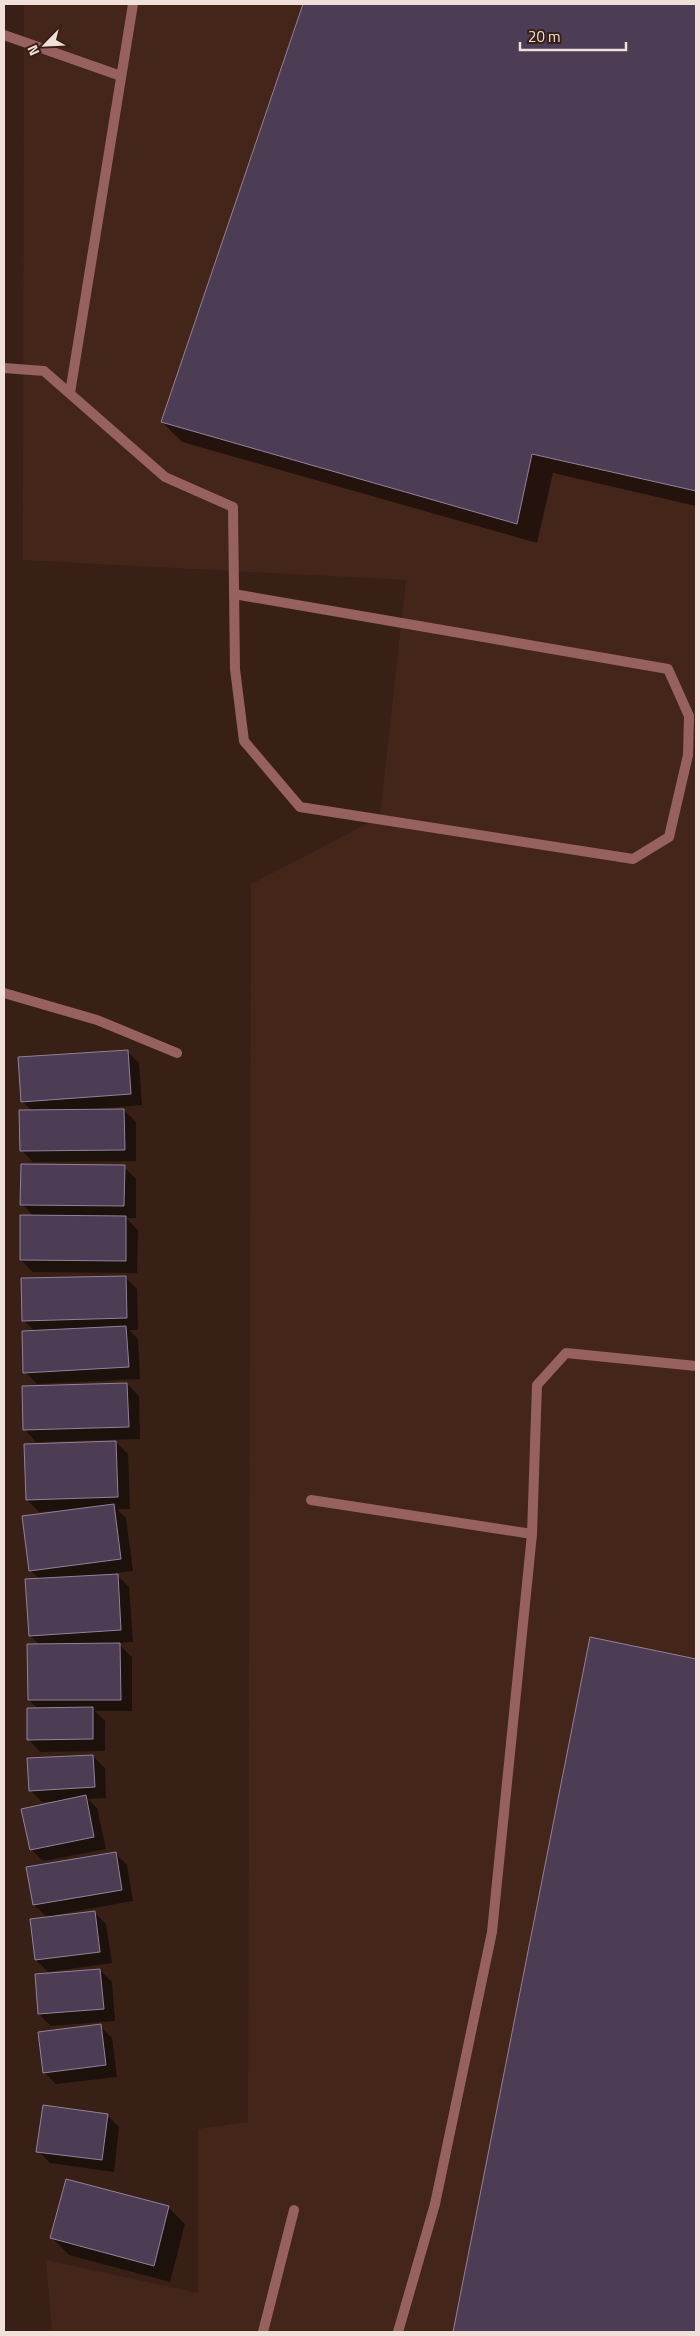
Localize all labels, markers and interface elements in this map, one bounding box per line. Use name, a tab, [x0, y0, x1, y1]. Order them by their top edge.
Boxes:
north arrow	[20, 20, 70, 70]
scale bar	[520, 20, 626, 52]
text: 20 m	[528, 25, 561, 48]
text: N	[21, 42, 44, 59]

